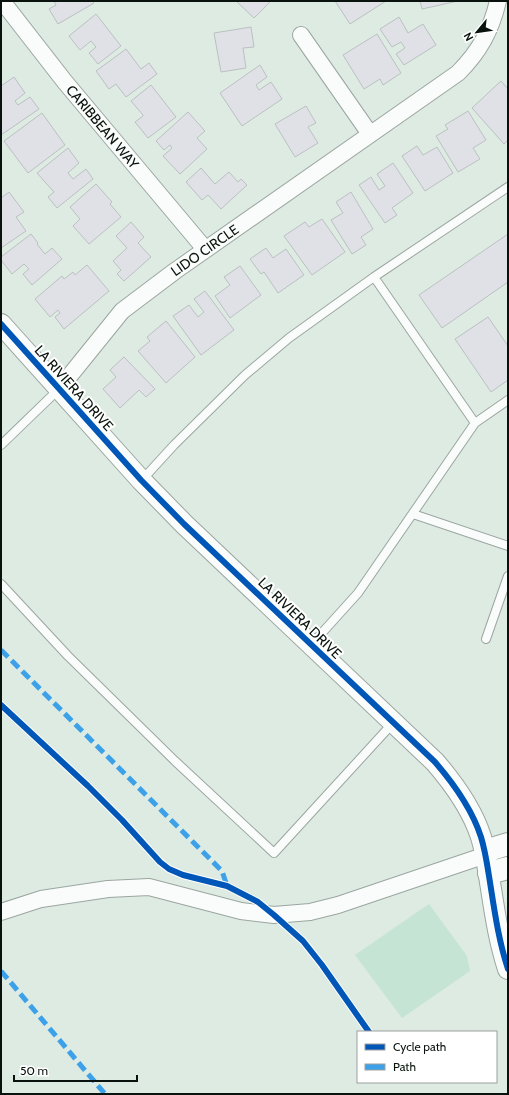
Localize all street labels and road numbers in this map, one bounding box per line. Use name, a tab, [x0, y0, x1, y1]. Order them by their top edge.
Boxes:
street label: CARIBBEAN WAY	[62, 81, 143, 173]
street label: LIDO CIRCLE	[167, 220, 242, 280]
street label: LA RIVIERA DRIVE	[31, 341, 117, 435]
street label: LA RIVIERA DRIVE	[254, 574, 346, 663]

